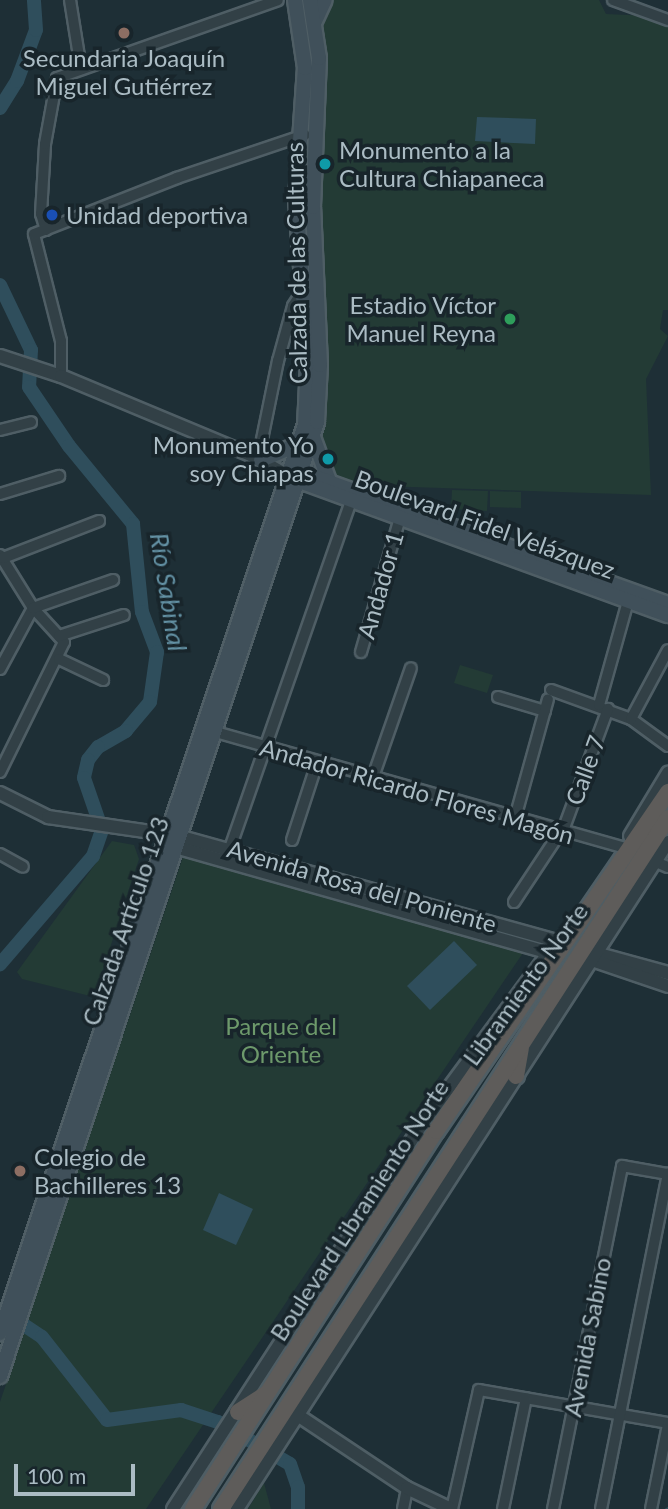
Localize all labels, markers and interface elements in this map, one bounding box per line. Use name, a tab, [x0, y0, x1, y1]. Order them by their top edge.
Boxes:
marker: Secundaria Joaquín Miguel Gutiérrez	[116, 25, 132, 41]
place label: Secundaria Joaquín Miguel Gutiérrez	[22, 44, 226, 100]
place label: Monumento a la Cultura Chiapaneca	[339, 136, 544, 192]
street label: Calzada de las Culturas	[279, 142, 313, 384]
marker: Monumento a la Cultura Chiapaneca	[317, 156, 333, 172]
place label: Unidad deportiva	[66, 201, 248, 229]
marker: Unidad deportiva	[44, 207, 60, 223]
place label: Estadio Víctor Manuel Reyna	[347, 291, 496, 347]
marker: Estadio Víctor Manuel Reyna	[502, 311, 518, 327]
place label: Monumento Yo soy Chiapas	[152, 431, 314, 487]
marker: Monumento Yo soy Chiapas	[320, 451, 336, 467]
street label: Boulevard Fidel Velázquez	[351, 463, 619, 585]
street label: Andador 1	[351, 528, 409, 642]
water label: Río Sabinal	[143, 530, 193, 654]
street label: Calle 7	[559, 731, 611, 809]
street label: Andador Ricardo Flores Magón	[257, 732, 577, 850]
street label: Calzada Artículo 123	[76, 812, 174, 1030]
street label: Avenida Rosa del Poniente	[224, 834, 500, 938]
street label: Libramiento Norte	[457, 897, 593, 1071]
park label: Parque del Oriente	[225, 1012, 337, 1068]
street label: Boulevard Libramiento Norte	[264, 1074, 454, 1346]
place label: Colegio de Bachilleres 13	[34, 1143, 181, 1199]
marker: Colegio de Bachilleres 13	[12, 1163, 28, 1179]
street label: Avenida Sabino	[557, 1255, 617, 1419]
scale bar	[18, 1450, 138, 1494]
text: 100 m	[27, 1463, 86, 1488]

